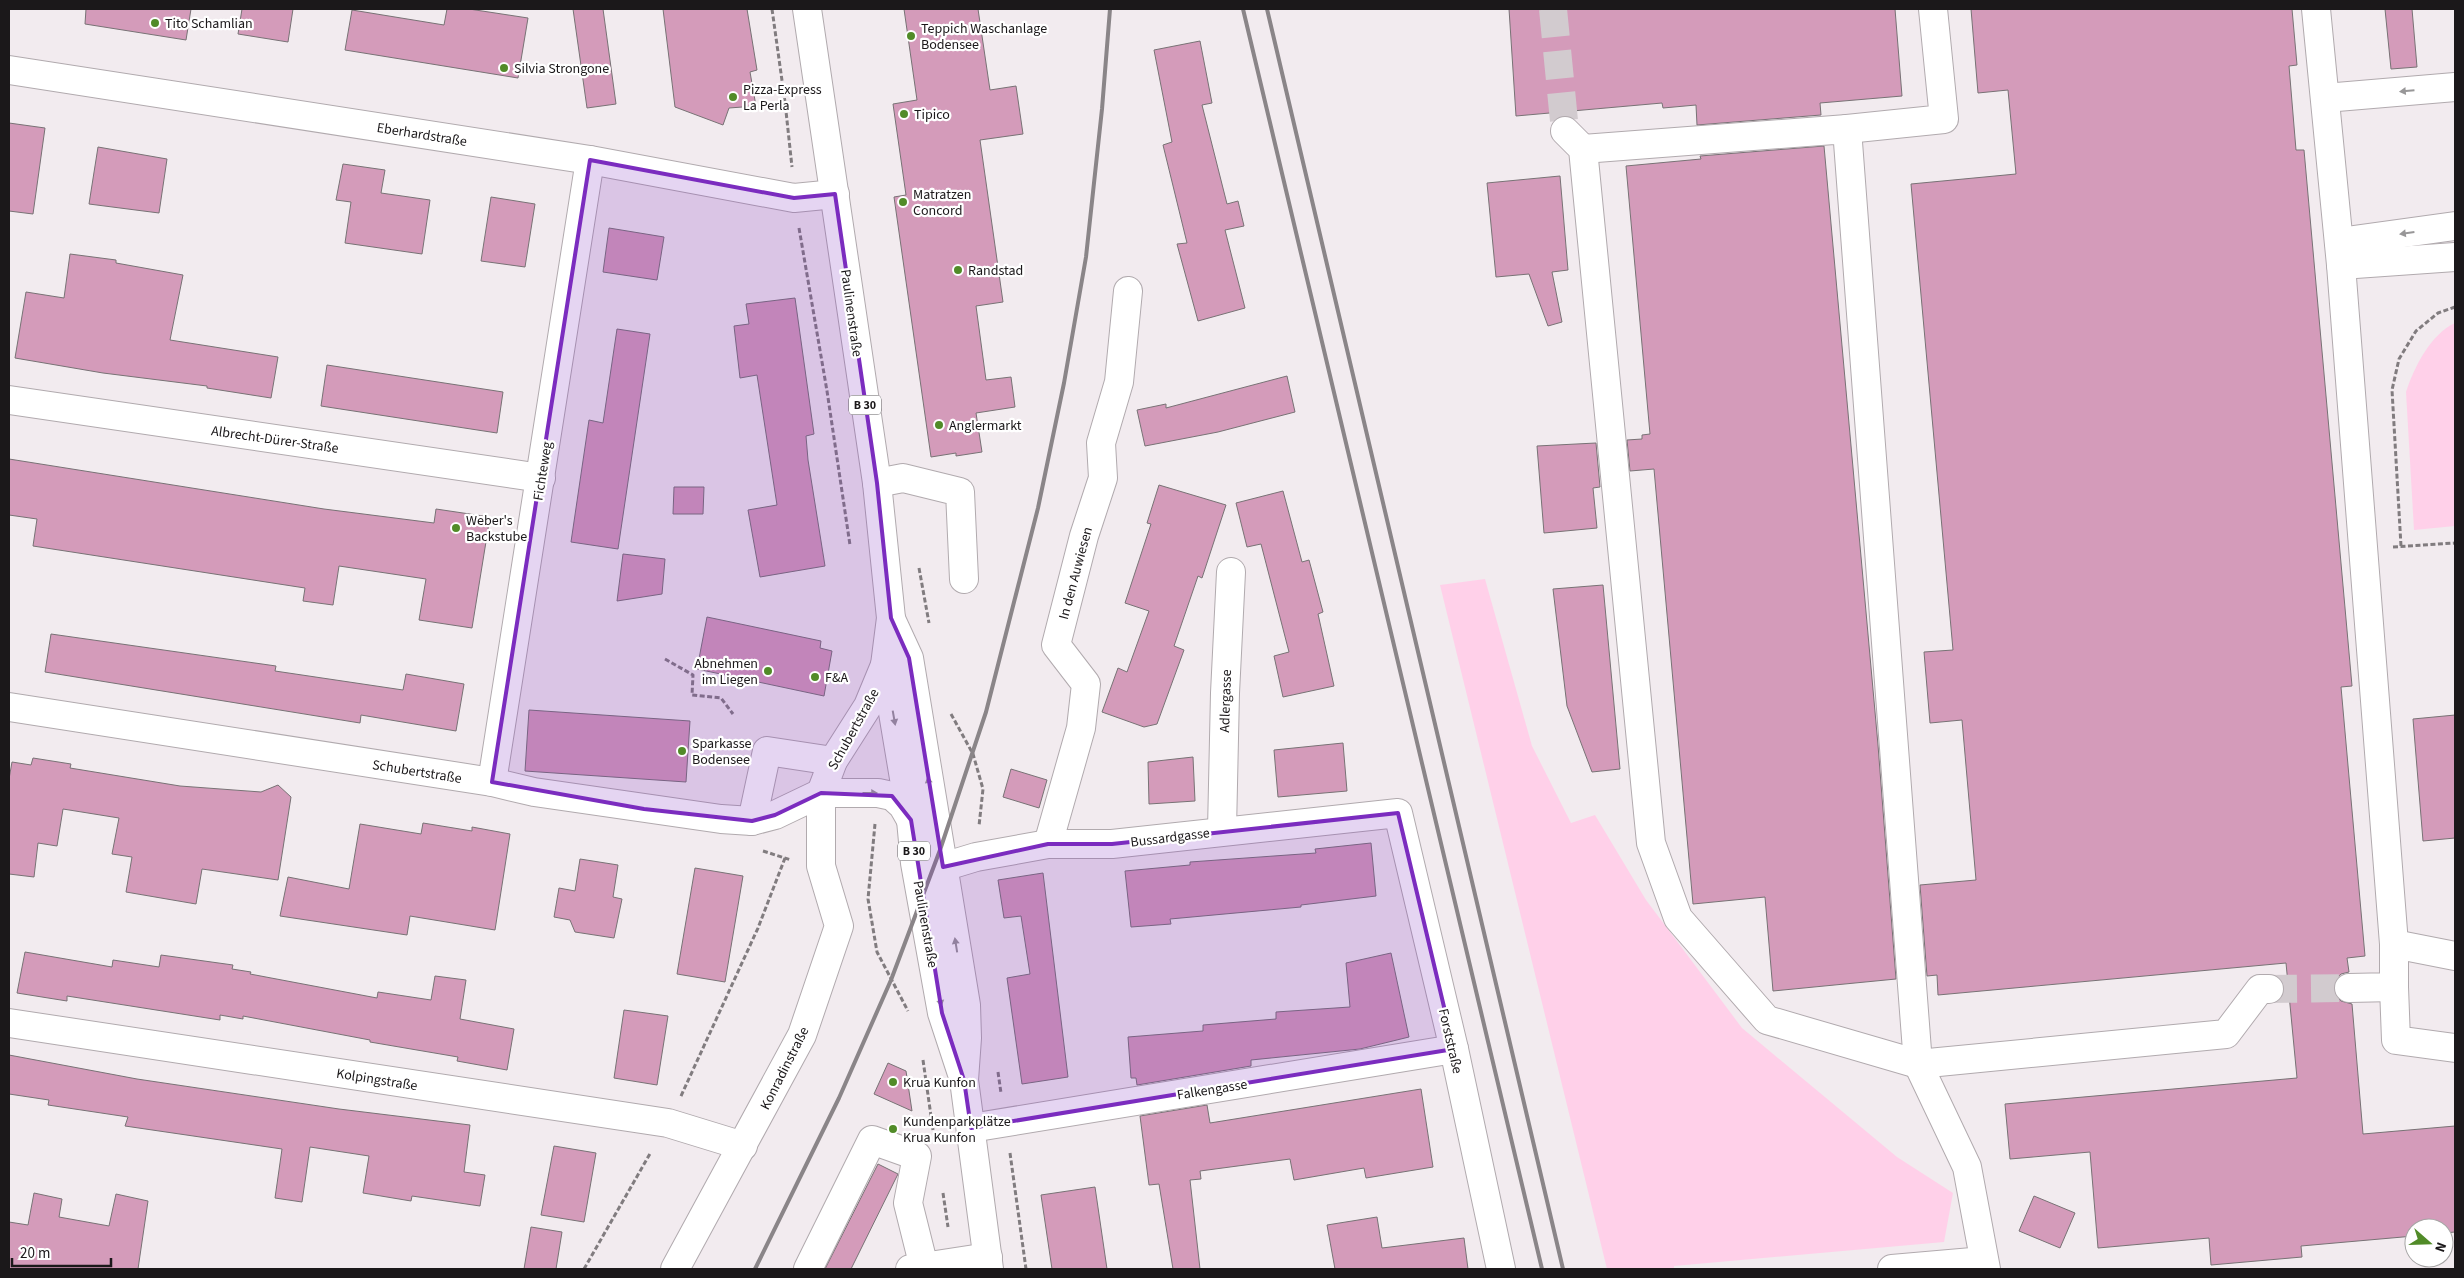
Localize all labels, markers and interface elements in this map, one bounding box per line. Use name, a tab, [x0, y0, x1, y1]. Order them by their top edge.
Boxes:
place label: Tito Schamlian	[165, 14, 253, 34]
marker: Tito Schamlian	[149, 17, 161, 29]
place label: Teppich Waschanlage Bodensee	[921, 19, 1047, 55]
marker: Teppich Waschanlage Bodensee	[905, 30, 917, 42]
place label: Silvia Strongone	[514, 59, 609, 79]
marker: Silvia Strongone	[498, 62, 510, 74]
place label: Pizza-Express La Perla	[743, 80, 822, 116]
one-way arrow	[2398, 87, 2414, 95]
marker: Pizza-Express La Perla	[727, 91, 739, 103]
place label: Tipico	[914, 105, 950, 125]
marker: Tipico	[898, 108, 910, 120]
street label: Eberhardstraße	[375, 118, 468, 152]
place label: Matratzen Concord	[913, 185, 971, 221]
marker: Matratzen Concord	[897, 196, 909, 208]
one-way arrow	[2399, 229, 2415, 237]
place label: Randstad	[968, 261, 1023, 281]
marker: Randstad	[952, 264, 964, 276]
street label: Paulinenstraße	[835, 268, 867, 358]
road number: B 30	[849, 396, 881, 414]
place label: Anglermarkt	[949, 416, 1022, 436]
marker: Anglermarkt	[933, 419, 945, 431]
street label: Albrecht-Dürer-Straße	[210, 421, 340, 459]
street label: Fichteweg	[528, 440, 558, 502]
place label: Weber's Backstube	[466, 511, 527, 547]
marker: Weber's Backstube	[450, 522, 462, 534]
street label: In den Auwiesen	[1054, 525, 1098, 622]
place label: Abnehmen im Liegen	[694, 654, 758, 690]
marker: Abnehmen im Liegen	[762, 665, 774, 677]
place label: F&A	[825, 668, 848, 688]
street label: Adlergasse	[1215, 669, 1237, 733]
marker: F&A	[809, 671, 821, 683]
street label: Schubertstraße	[823, 685, 884, 774]
one-way arrow	[890, 710, 898, 726]
place label: Sparkasse Bodensee	[692, 734, 752, 770]
marker: Sparkasse Bodensee	[676, 745, 688, 757]
street label: Schubertstraße	[371, 755, 463, 789]
one-way arrow	[925, 776, 933, 792]
one-way arrow	[862, 789, 878, 797]
street label: Bussardgasse	[1129, 823, 1211, 853]
road number: B 30	[898, 841, 930, 860]
street label: Paulinenstraße	[908, 879, 943, 969]
one-way arrow	[951, 936, 959, 952]
one-way arrow	[936, 991, 944, 1007]
street label: Forststraße	[1433, 1007, 1467, 1076]
street label: Konradinstraße	[755, 1024, 814, 1113]
street label: Kolpingstraße	[335, 1064, 419, 1096]
place label: Krua Kunfon	[903, 1073, 976, 1093]
street label: Falkengasse	[1176, 1075, 1249, 1105]
marker: Krua Kunfon	[887, 1076, 899, 1088]
place label: Kundenparkplätze Krua Kunfon	[903, 1112, 1011, 1148]
marker: Kundenparkplätze Krua Kunfon	[887, 1123, 899, 1135]
north arrow	[2404, 1218, 2454, 1268]
scale bar	[12, 1236, 111, 1268]
text: N	[2429, 1239, 2451, 1255]
text: 20 m	[20, 1243, 50, 1264]

